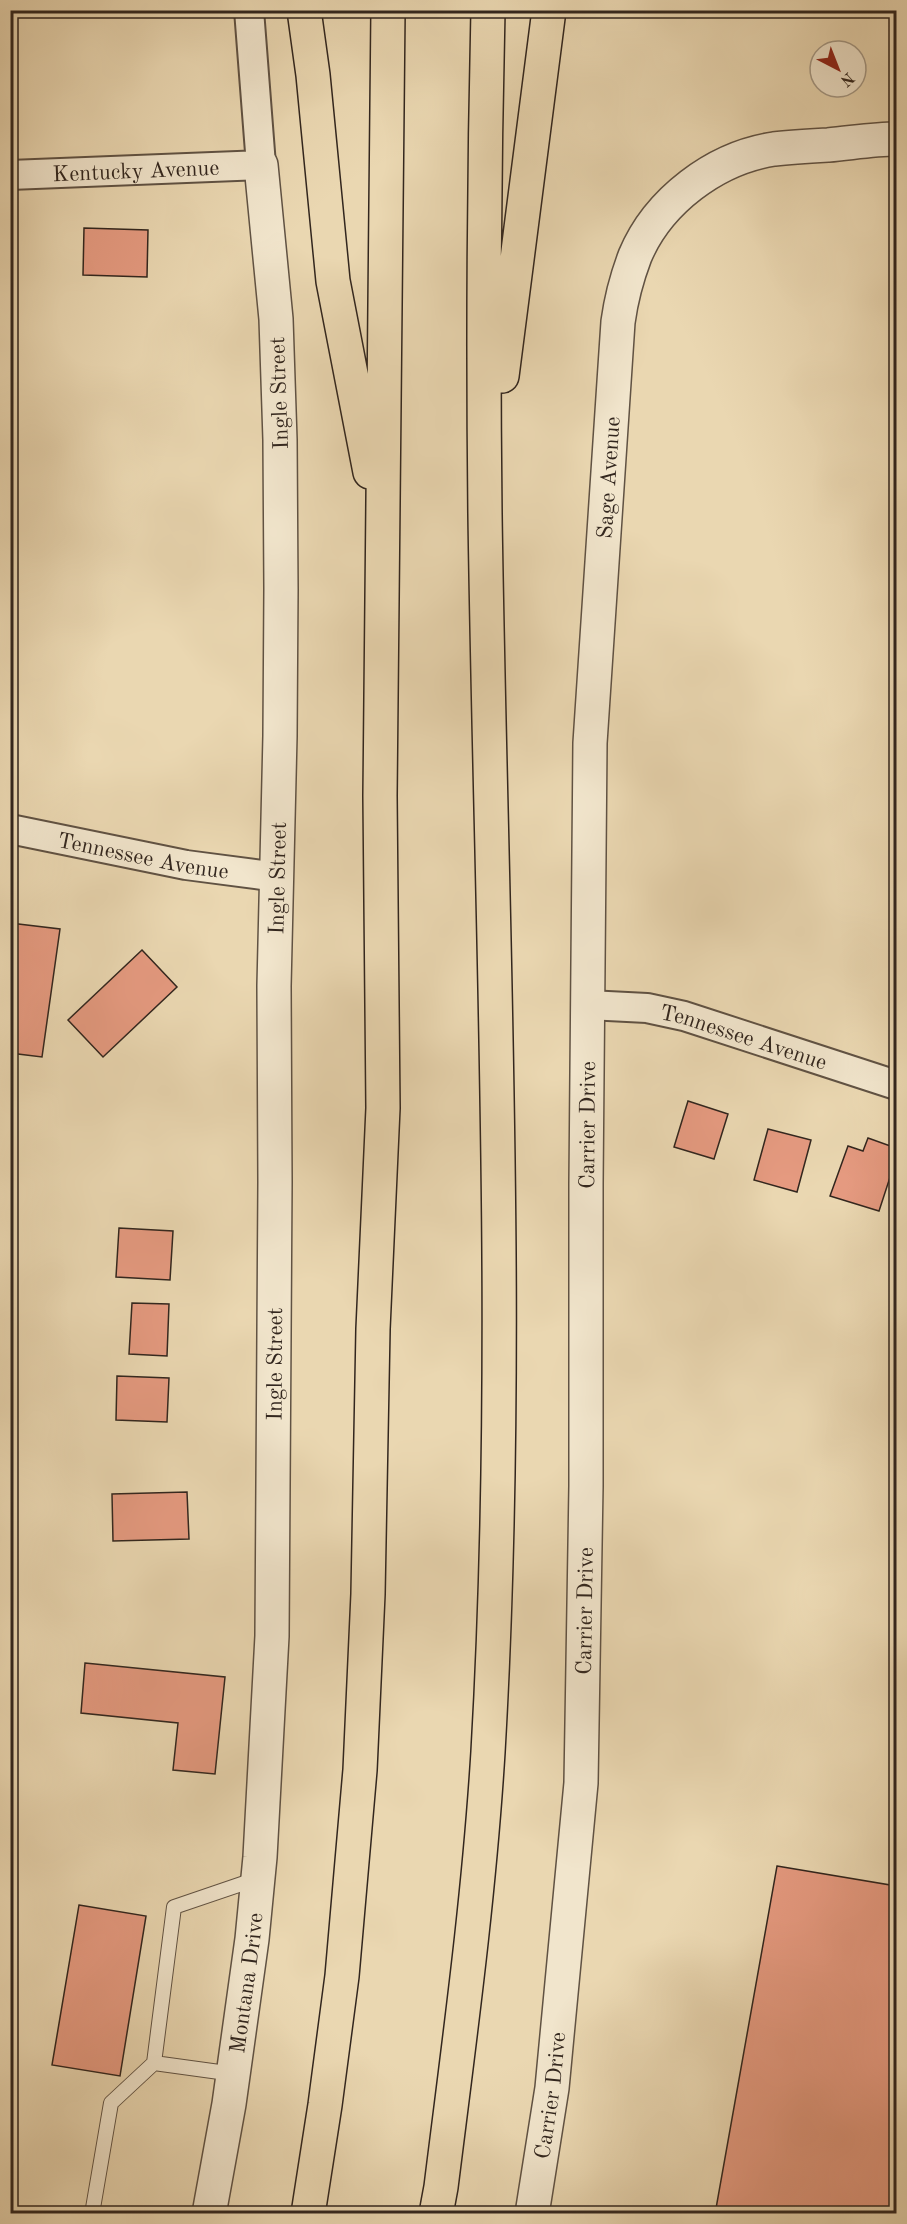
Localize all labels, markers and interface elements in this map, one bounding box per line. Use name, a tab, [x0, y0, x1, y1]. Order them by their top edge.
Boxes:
north arrow	[808, 39, 868, 99]
text: N	[836, 69, 857, 89]
street label: Kentucky Avenue	[52, 158, 220, 186]
street label: Ingle Street	[267, 336, 293, 450]
street label: Sage Avenue	[595, 416, 625, 540]
street label: Ingle Street	[266, 821, 291, 935]
street label: Tennessee Avenue	[56, 830, 230, 884]
street label: Tennessee Avenue	[658, 1002, 829, 1075]
street label: Carrier Drive	[577, 1061, 600, 1189]
street label: Ingle Street	[264, 1308, 287, 1421]
street label: Carrier Drive	[574, 1547, 598, 1675]
street label: Montana Drive	[227, 1912, 268, 2055]
street label: Carrier Drive	[532, 2031, 570, 2161]

